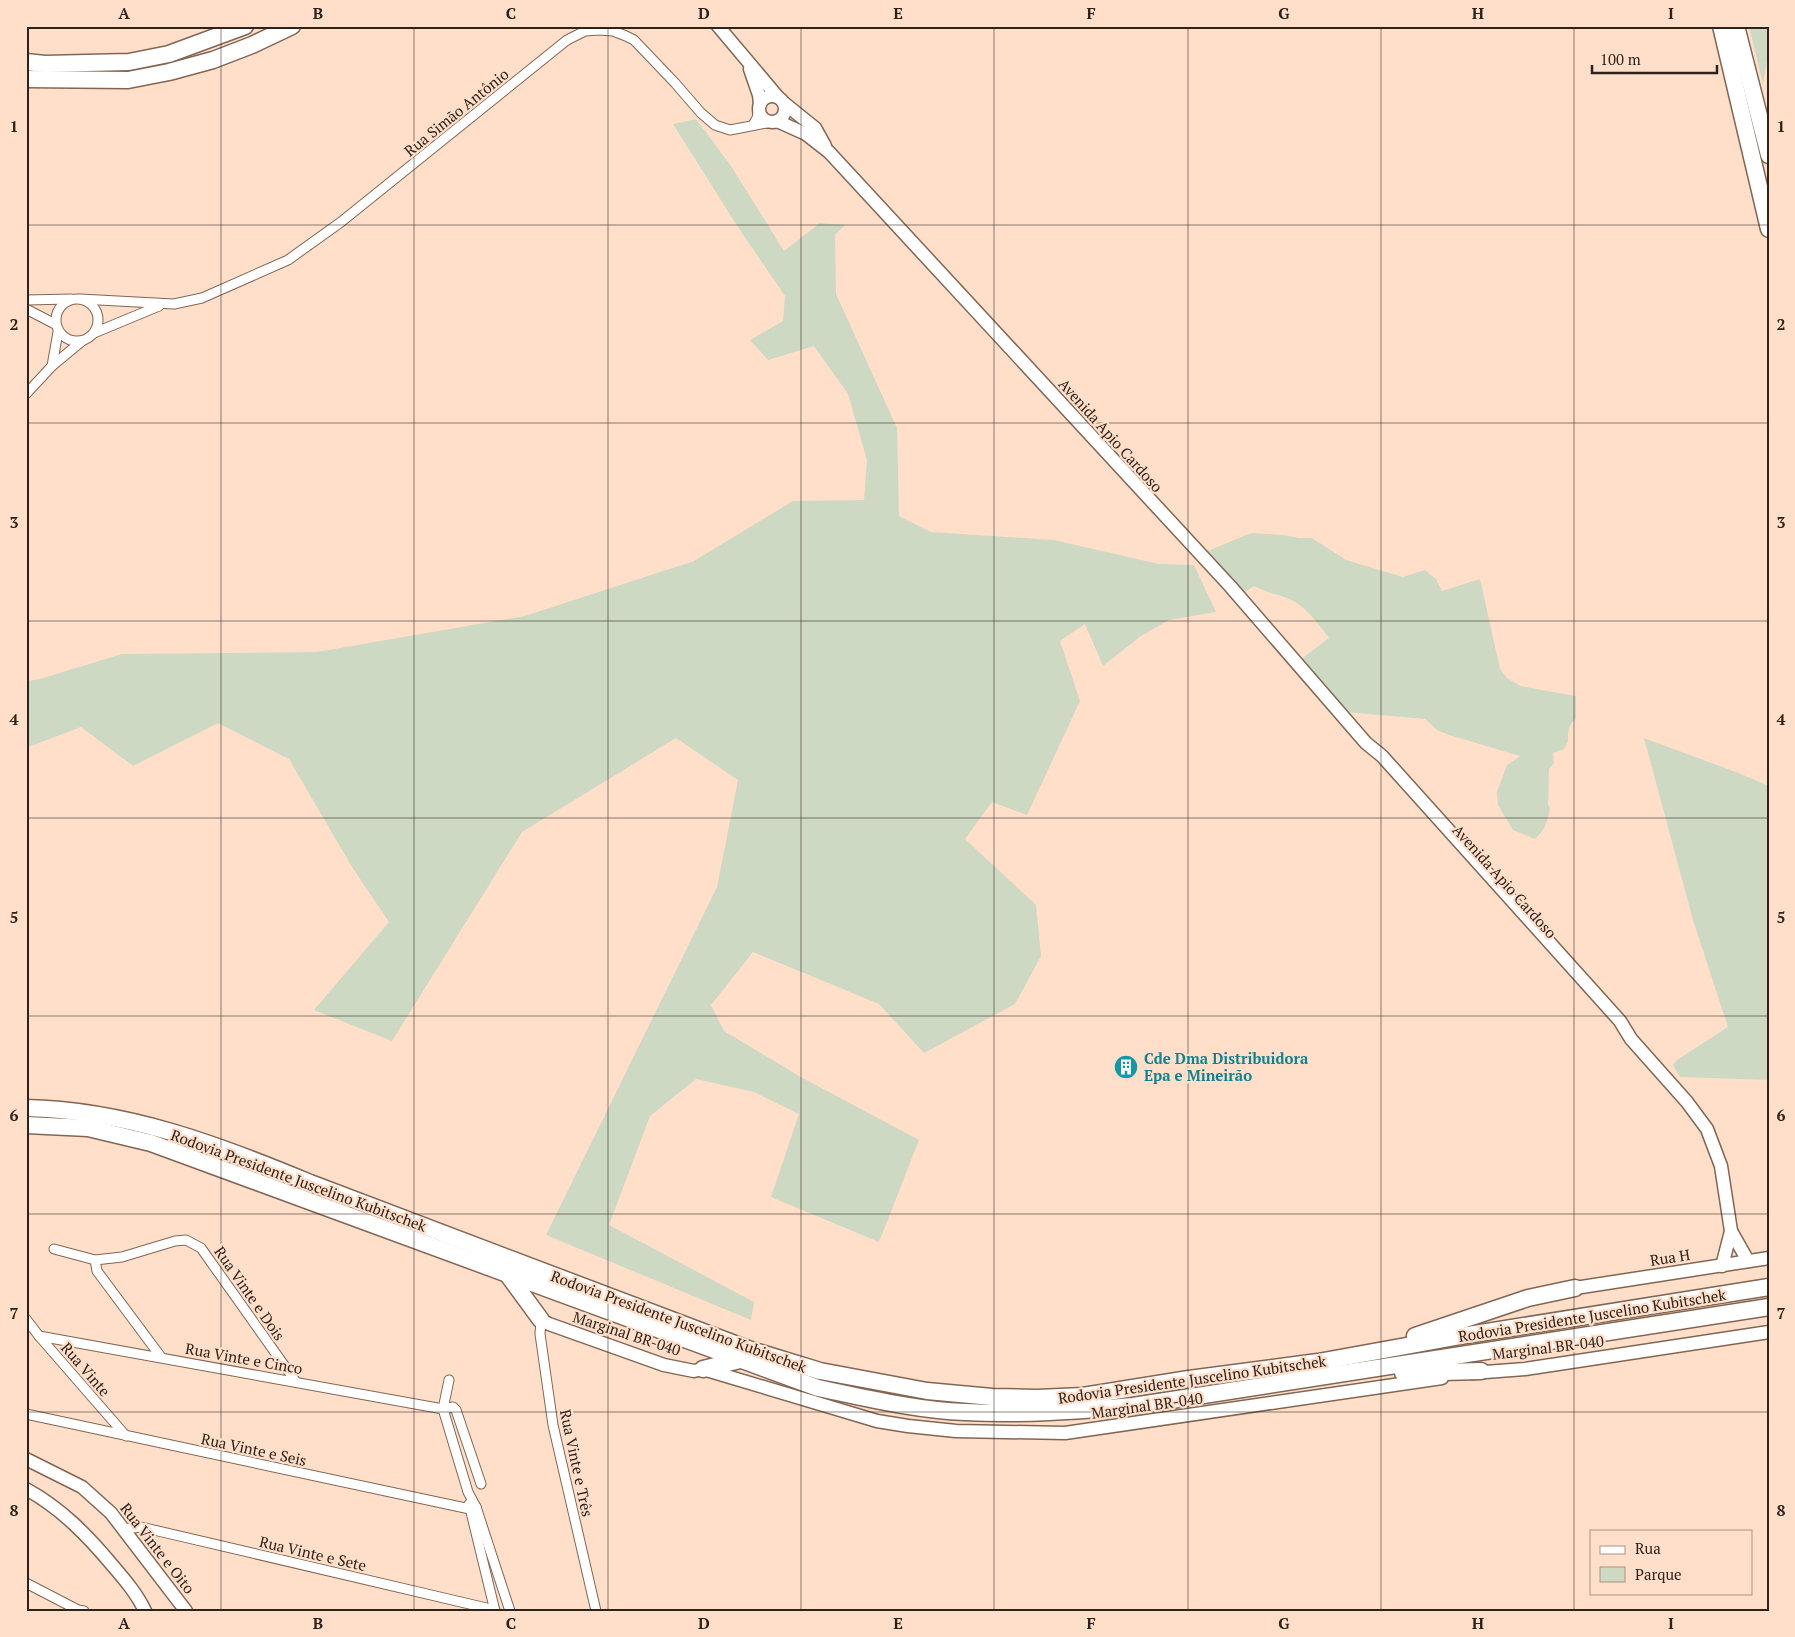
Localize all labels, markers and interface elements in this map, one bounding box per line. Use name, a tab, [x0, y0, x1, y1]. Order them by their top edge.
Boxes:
text: A	[118, 2, 130, 24]
text: B	[313, 2, 323, 24]
text: C	[506, 2, 516, 24]
text: D	[698, 2, 710, 24]
text: E	[893, 2, 903, 24]
text: F	[1086, 2, 1096, 24]
text: G	[1278, 2, 1290, 24]
text: H	[1472, 2, 1484, 24]
text: I	[1668, 2, 1674, 24]
scale bar	[1592, 42, 1718, 74]
text: 100 m	[1600, 49, 1641, 69]
street label: Rua Simão Antônio	[400, 64, 512, 160]
text: 1	[9, 115, 19, 137]
text: 1	[1776, 115, 1786, 137]
text: 2	[9, 313, 19, 335]
text: 2	[1776, 313, 1786, 335]
street label: Avenida Apio Cardoso	[1055, 374, 1167, 496]
text: 3	[9, 511, 19, 533]
text: 3	[1776, 511, 1786, 533]
text: 4	[9, 708, 19, 730]
text: 4	[1776, 708, 1786, 730]
street label: Avenida Apio Cardoso	[1449, 820, 1561, 942]
text: 5	[9, 906, 19, 928]
text: 5	[1776, 906, 1786, 928]
place label: Cde Dma Distribuidora Epa e Mineirão	[1144, 1048, 1309, 1085]
building icon: Cde Dma Distribuidora Epa e Mineirão	[1113, 1054, 1139, 1080]
text: 6	[9, 1104, 19, 1126]
text: 6	[1776, 1104, 1786, 1126]
street label: Rodovia Presidente Juscelino Kubitschek	[168, 1124, 430, 1236]
street label: Rua Vinte e Dois	[210, 1242, 290, 1344]
street label: Rua H	[1649, 1244, 1692, 1270]
street label: Rodovia Presidente Juscelino Kubitschek	[548, 1265, 810, 1377]
street label: Rodovia Presidente Juscelino Kubitschek	[1457, 1284, 1727, 1346]
text: 7	[9, 1302, 19, 1324]
text: 7	[1776, 1302, 1786, 1324]
street label: Marginal BR-040	[571, 1306, 683, 1360]
street label: Marginal BR-040	[1491, 1330, 1605, 1364]
street label: Rua Vinte	[57, 1338, 115, 1400]
street label: Rua Vinte e Cinco	[184, 1338, 304, 1378]
street label: Rodovia Presidente Juscelino Kubitschek	[1057, 1350, 1328, 1408]
street label: Marginal BR-040	[1090, 1387, 1204, 1423]
street label: Rua Vinte e Três	[556, 1408, 598, 1518]
street label: Rua Vinte e Seis	[199, 1428, 309, 1470]
street label: Rua Vinte e Oito	[116, 1498, 200, 1598]
text: 8	[9, 1499, 19, 1521]
text: 8	[1776, 1499, 1786, 1521]
legend	[1590, 1530, 1752, 1594]
street label: Rua Vinte e Sete	[258, 1531, 368, 1575]
text: Rua	[1635, 1538, 1661, 1558]
text: Parque	[1635, 1564, 1682, 1584]
text: A	[118, 1612, 130, 1634]
text: B	[313, 1612, 323, 1634]
text: C	[506, 1612, 516, 1634]
text: D	[698, 1612, 710, 1634]
text: E	[893, 1612, 903, 1634]
text: F	[1086, 1612, 1096, 1634]
text: G	[1278, 1612, 1290, 1634]
text: H	[1472, 1612, 1484, 1634]
text: I	[1668, 1612, 1674, 1634]

